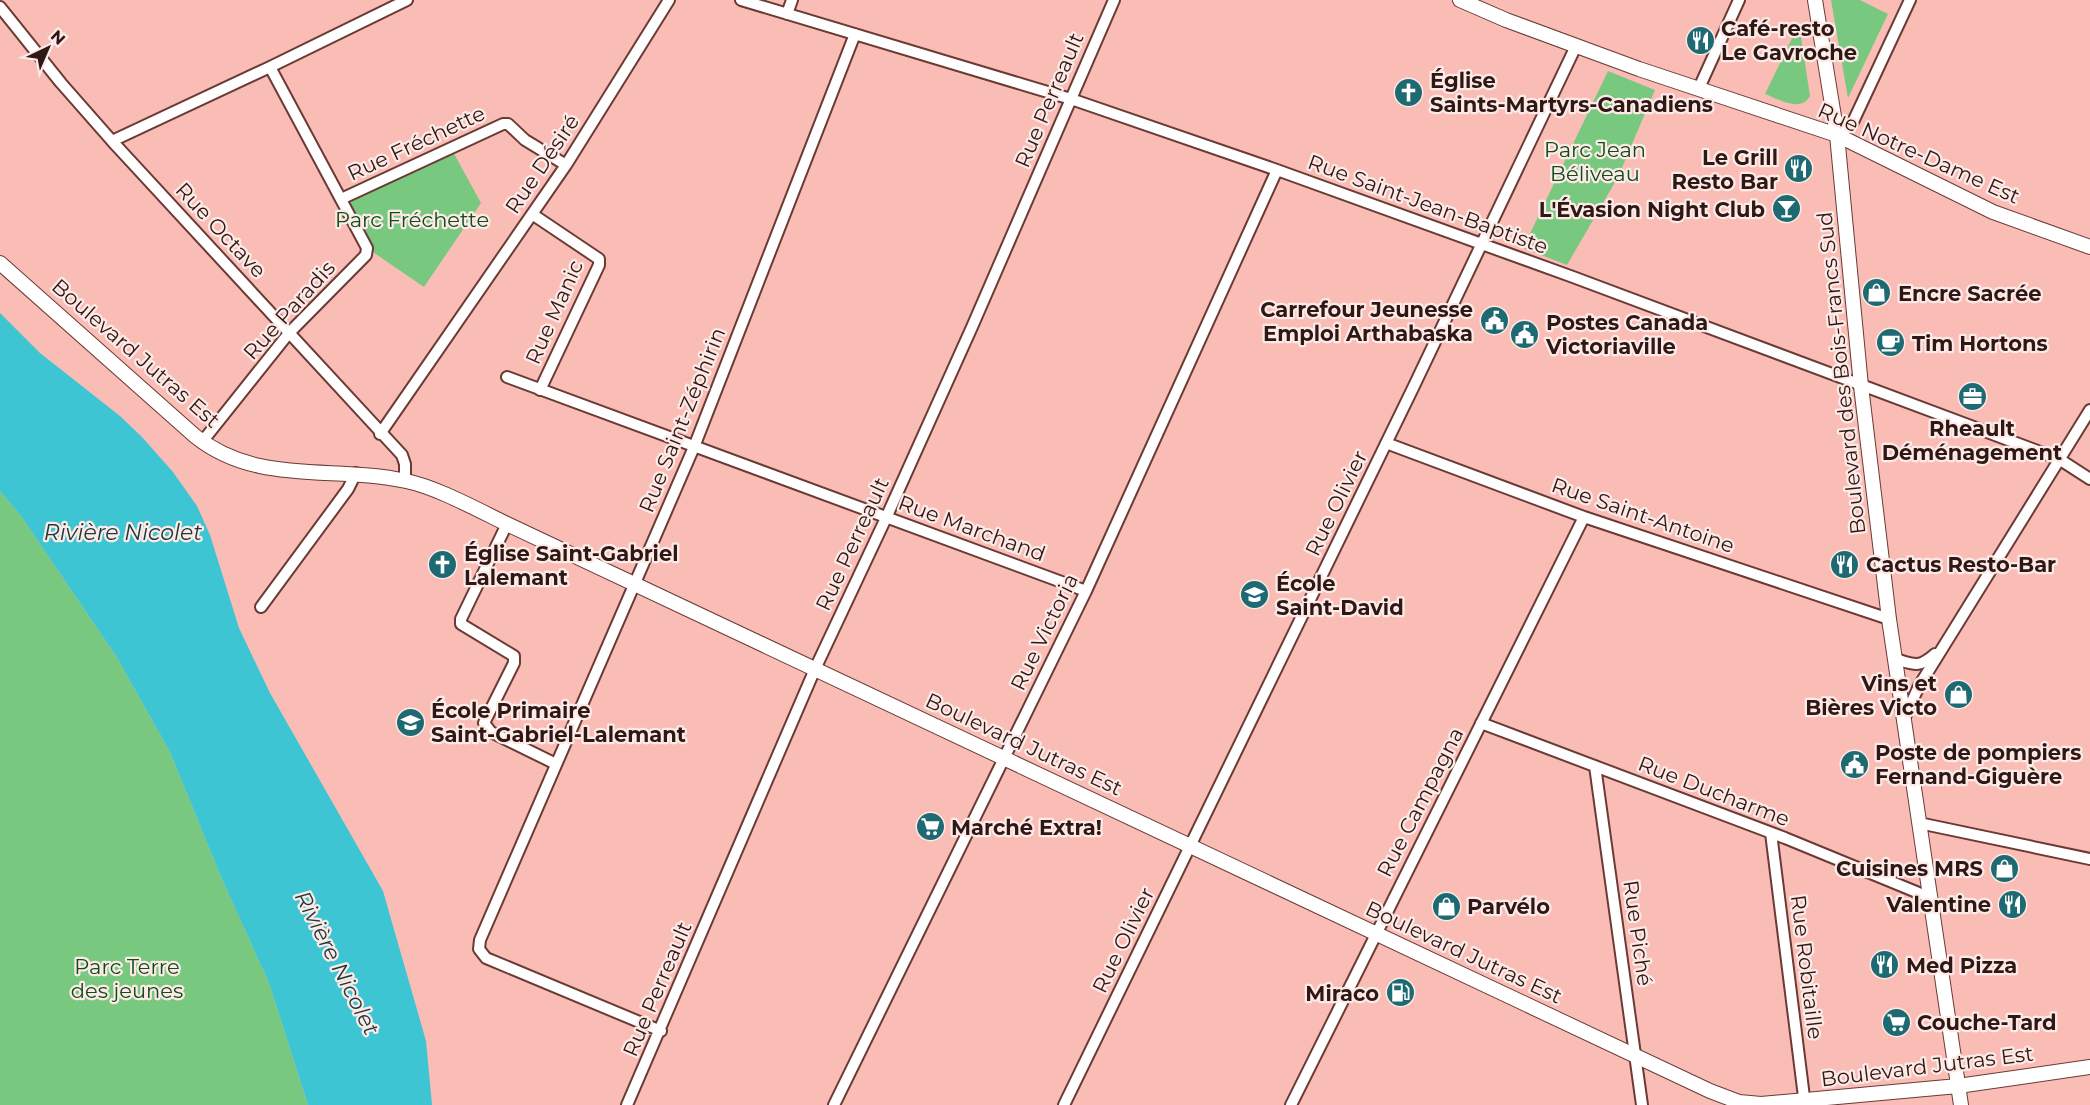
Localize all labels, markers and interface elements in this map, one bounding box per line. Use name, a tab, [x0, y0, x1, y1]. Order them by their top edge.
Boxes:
place label: Café-resto Le Gavroche	[1721, 16, 1857, 65]
north arrow	[18, 18, 78, 78]
restaurant icon: Café-resto Le Gavroche	[1684, 24, 1716, 56]
text: N	[47, 26, 69, 49]
street label: Rue Perreault	[1009, 29, 1089, 171]
place label: Église Saints-Martyrs-Canadiens	[1430, 68, 1713, 117]
church icon: Église Saints-Martyrs-Canadiens	[1393, 76, 1425, 108]
street label: Rue Notre-Dame Est	[1814, 97, 2024, 209]
street label: Rue Fréchette	[343, 100, 489, 186]
street label: Rue Désiré	[500, 110, 584, 218]
park label: Parc Jean Béliveau	[1544, 137, 1646, 186]
place label: Le Grill Resto Bar	[1672, 145, 1778, 194]
street label: Rue Saint-Jean-Baptiste	[1305, 149, 1551, 259]
restaurant icon: Le Grill Resto Bar	[1783, 153, 1815, 185]
street label: Rue Octave	[171, 177, 271, 283]
bar icon: L'Évasion Night Club	[1770, 193, 1802, 225]
place label: L'Évasion Night Club	[1539, 197, 1765, 222]
park label: Parc Fréchette	[335, 207, 489, 232]
street label: Boulevard des Bois-Francs Sud	[1812, 211, 1870, 535]
street label: Rue Paradis	[238, 255, 340, 365]
street label: Rue Manic	[520, 256, 588, 368]
street label: Boulevard Jutras Est	[47, 273, 225, 433]
shop icon: Encre Sacrée	[1861, 277, 1893, 309]
place label: Encre Sacrée	[1898, 281, 2041, 306]
place label: Carrefour Jeunesse Emploi Arthabaska	[1260, 297, 1473, 346]
public building icon: Carrefour Jeunesse Emploi Arthabaska	[1478, 305, 1510, 337]
place label: Postes Canada Victoriaville	[1545, 310, 1708, 359]
public building icon: Postes Canada Victoriaville	[1509, 318, 1541, 350]
street label: Rue Saint-Zéphirin	[633, 324, 731, 516]
cafe icon: Tim Hortons	[1875, 327, 1907, 359]
place label: Tim Hortons	[1912, 331, 2048, 356]
office icon: Rheault Déménagement	[1956, 381, 1988, 413]
place label: Rheault Déménagement	[1882, 416, 2062, 465]
street label: Rue Olivier	[1300, 446, 1372, 560]
street label: Rue Saint-Antoine	[1548, 472, 1738, 558]
street label: Rue Perreault	[810, 473, 894, 615]
street label: Rue Marchand	[895, 490, 1049, 566]
water label: Rivière Nicolet	[44, 519, 202, 546]
place label: Église Saint-Gabriel Lalemant	[464, 541, 679, 590]
restaurant icon: Cactus Resto-Bar	[1829, 548, 1861, 580]
church icon: Église Saint-Gabriel Lalemant	[427, 549, 459, 581]
place label: Cactus Resto-Bar	[1866, 552, 2056, 577]
street label: Rue Victoria	[1005, 569, 1083, 695]
place label: École Saint-David	[1276, 571, 1404, 620]
school or university icon: École Saint-David	[1239, 579, 1271, 611]
place label: Vins et Bières Victo	[1805, 671, 1937, 720]
shop icon: Vins et Bières Victo	[1942, 679, 1974, 711]
street label: Boulevard Jutras Est	[922, 687, 1126, 801]
place label: École Primaire Saint-Gabriel-Lalemant	[431, 698, 686, 747]
school or university icon: École Primaire Saint-Gabriel-Lalemant	[394, 706, 426, 738]
street label: Rue Campagna	[1372, 723, 1468, 881]
place label: Poste de pompiers Fernand-Giguère	[1875, 740, 2081, 789]
public building icon: Poste de pompiers Fernand-Giguère	[1838, 748, 1870, 780]
street label: Rue Ducharme	[1635, 751, 1793, 831]
supermarket icon: Marché Extra!	[914, 811, 946, 843]
place label: Marché Extra!	[951, 815, 1102, 840]
shop icon: Cuisines MRS	[1988, 852, 2020, 884]
place label: Cuisines MRS	[1836, 856, 1983, 881]
street label: Rue Piché	[1618, 878, 1658, 988]
street label: Rue Olivier	[1087, 883, 1159, 997]
water label: Rivière Nicolet	[289, 886, 385, 1040]
restaurant icon: Valentine	[1996, 888, 2028, 920]
shop icon: Parvélo	[1430, 890, 1462, 922]
place label: Valentine	[1885, 892, 1991, 917]
street label: Rue Robitaille	[1786, 893, 1828, 1041]
place label: Parvélo	[1467, 894, 1550, 919]
street label: Boulevard Jutras Est	[1362, 895, 1566, 1009]
street label: Rue Perreault	[617, 918, 697, 1060]
restaurant icon: Med Pizza	[1869, 949, 1901, 981]
place label: Med Pizza	[1906, 953, 2017, 978]
park label: Parc Terre des jeunes	[71, 954, 183, 1003]
fuel station icon: Miraco	[1384, 977, 1416, 1009]
place label: Miraco	[1305, 981, 1379, 1006]
supermarket icon: Couche-Tard	[1880, 1006, 1912, 1038]
place label: Couche-Tard	[1917, 1010, 2057, 1035]
street label: Boulevard Jutras Est	[1819, 1041, 2035, 1091]

